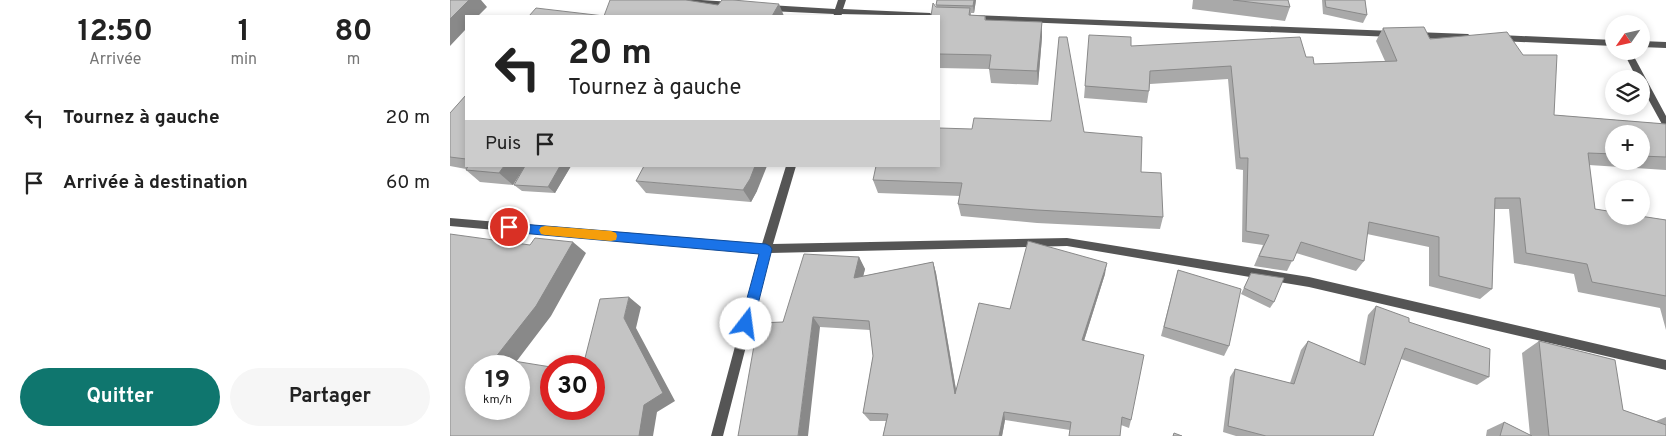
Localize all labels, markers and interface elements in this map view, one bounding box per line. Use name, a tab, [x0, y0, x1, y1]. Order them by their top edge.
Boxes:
text: 12:50	[77, 14, 153, 51]
text: 1	[238, 14, 250, 51]
text: 80	[334, 14, 373, 51]
north arrow	[1605, 15, 1650, 60]
map controls	[1605, 15, 1650, 225]
text: 20 m	[568, 32, 652, 76]
icon: left	[485, 35, 550, 100]
text: Arrivée	[89, 50, 141, 70]
text: min	[230, 50, 257, 70]
text: m	[347, 50, 360, 70]
button: layers	[1605, 70, 1650, 115]
text: Tournez à gauche	[568, 75, 741, 102]
icon: left	[20, 104, 48, 132]
text: Tournez à gauche	[63, 106, 220, 130]
text: 20 m	[386, 106, 430, 130]
button: +	[1605, 125, 1650, 170]
icon: arrive	[531, 130, 559, 158]
text: Puis	[485, 132, 521, 156]
icon: arrive	[20, 169, 48, 197]
text: Arrivée à destination	[63, 171, 248, 195]
text: 60 m	[386, 171, 430, 195]
button: −	[1605, 180, 1650, 225]
pin	[488, 206, 530, 248]
icon: arrive	[495, 213, 523, 241]
position arrow	[719, 297, 771, 349]
speed limit sign: 30	[540, 355, 605, 420]
text: 19	[485, 365, 510, 397]
button: Quitter	[20, 368, 220, 426]
button: Partager	[230, 368, 430, 426]
text: km/h	[483, 392, 512, 408]

